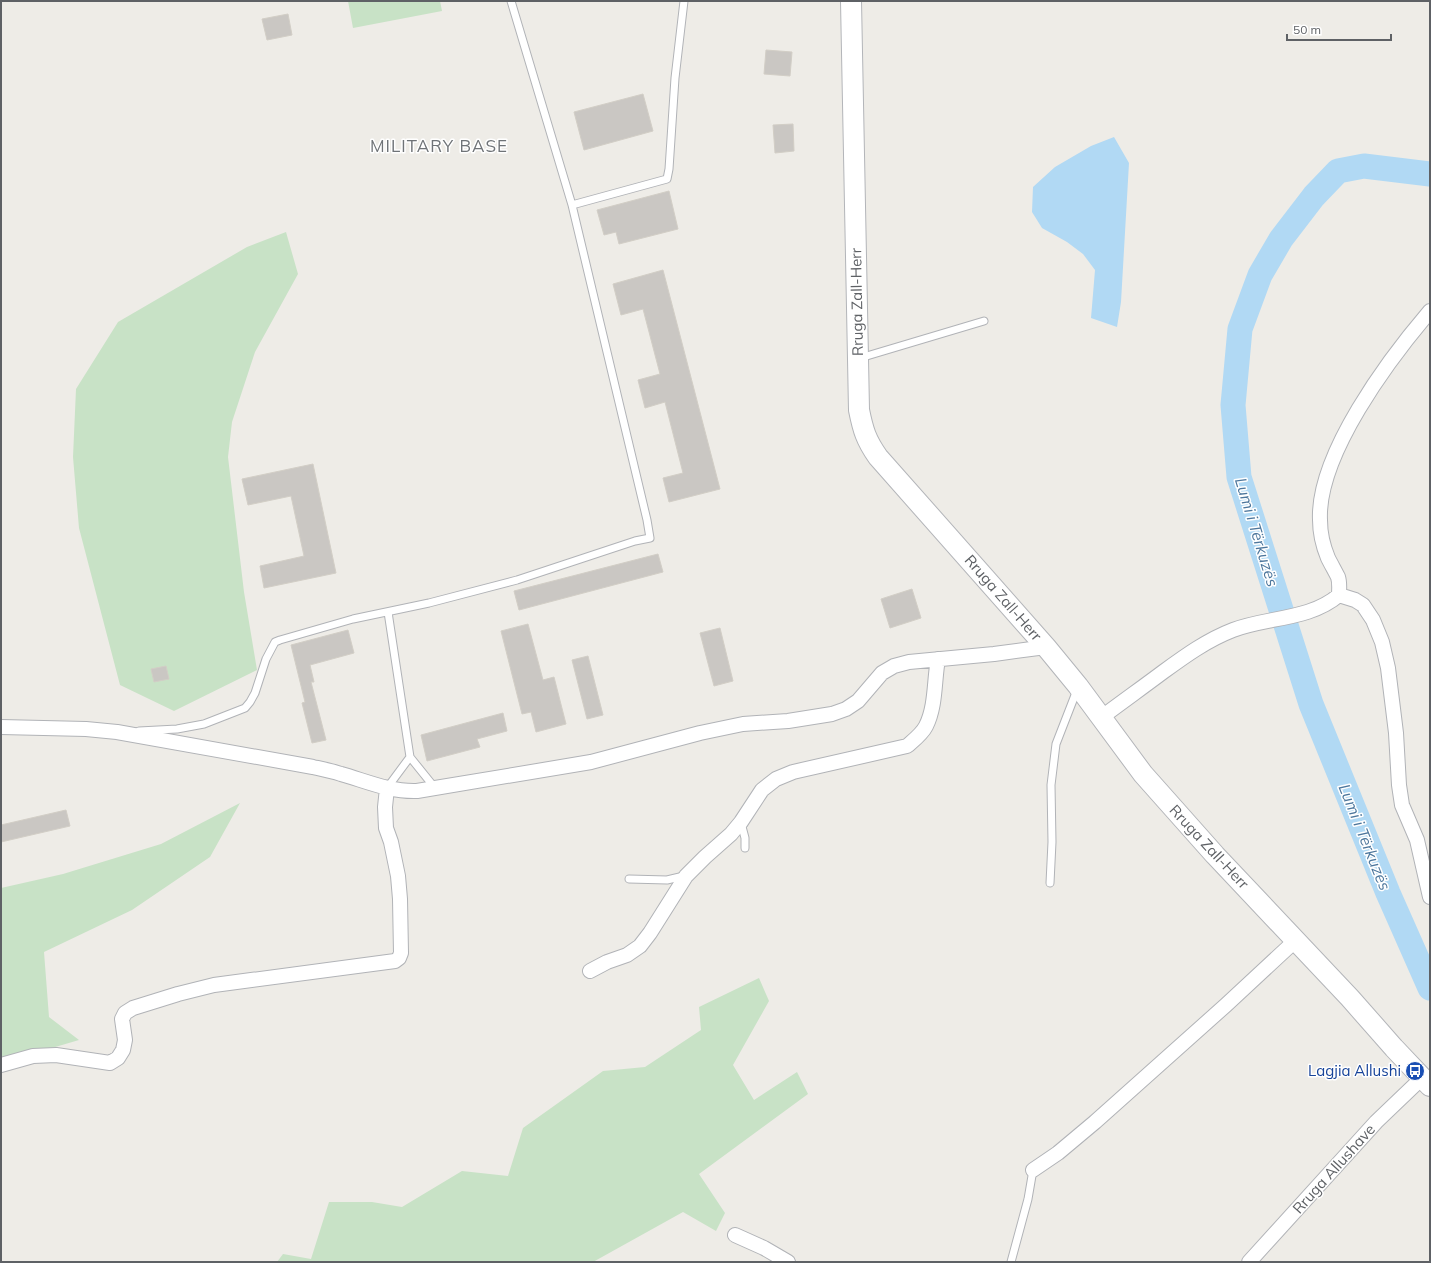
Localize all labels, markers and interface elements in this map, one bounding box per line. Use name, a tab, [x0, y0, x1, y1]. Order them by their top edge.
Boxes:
scale bar	[1287, 16, 1391, 42]
text: 50 m	[1293, 22, 1321, 37]
district label: MILITARY BASE	[370, 135, 508, 156]
street label: Rruga Zall-Herr	[846, 247, 867, 356]
water label: Lumi i Tërkuzës	[1231, 475, 1283, 589]
street label: Rruga Zall-Herr	[961, 551, 1046, 645]
water label: Lumi i Tërkuzës	[1335, 781, 1395, 893]
street label: Rruga Zall-Herr	[1165, 801, 1254, 893]
bus stop icon: Lagjia Allushi	[1404, 1060, 1426, 1082]
place label: Lagjia Allushi	[1308, 1061, 1401, 1080]
street label: Rruga Allushave	[1288, 1120, 1379, 1218]

